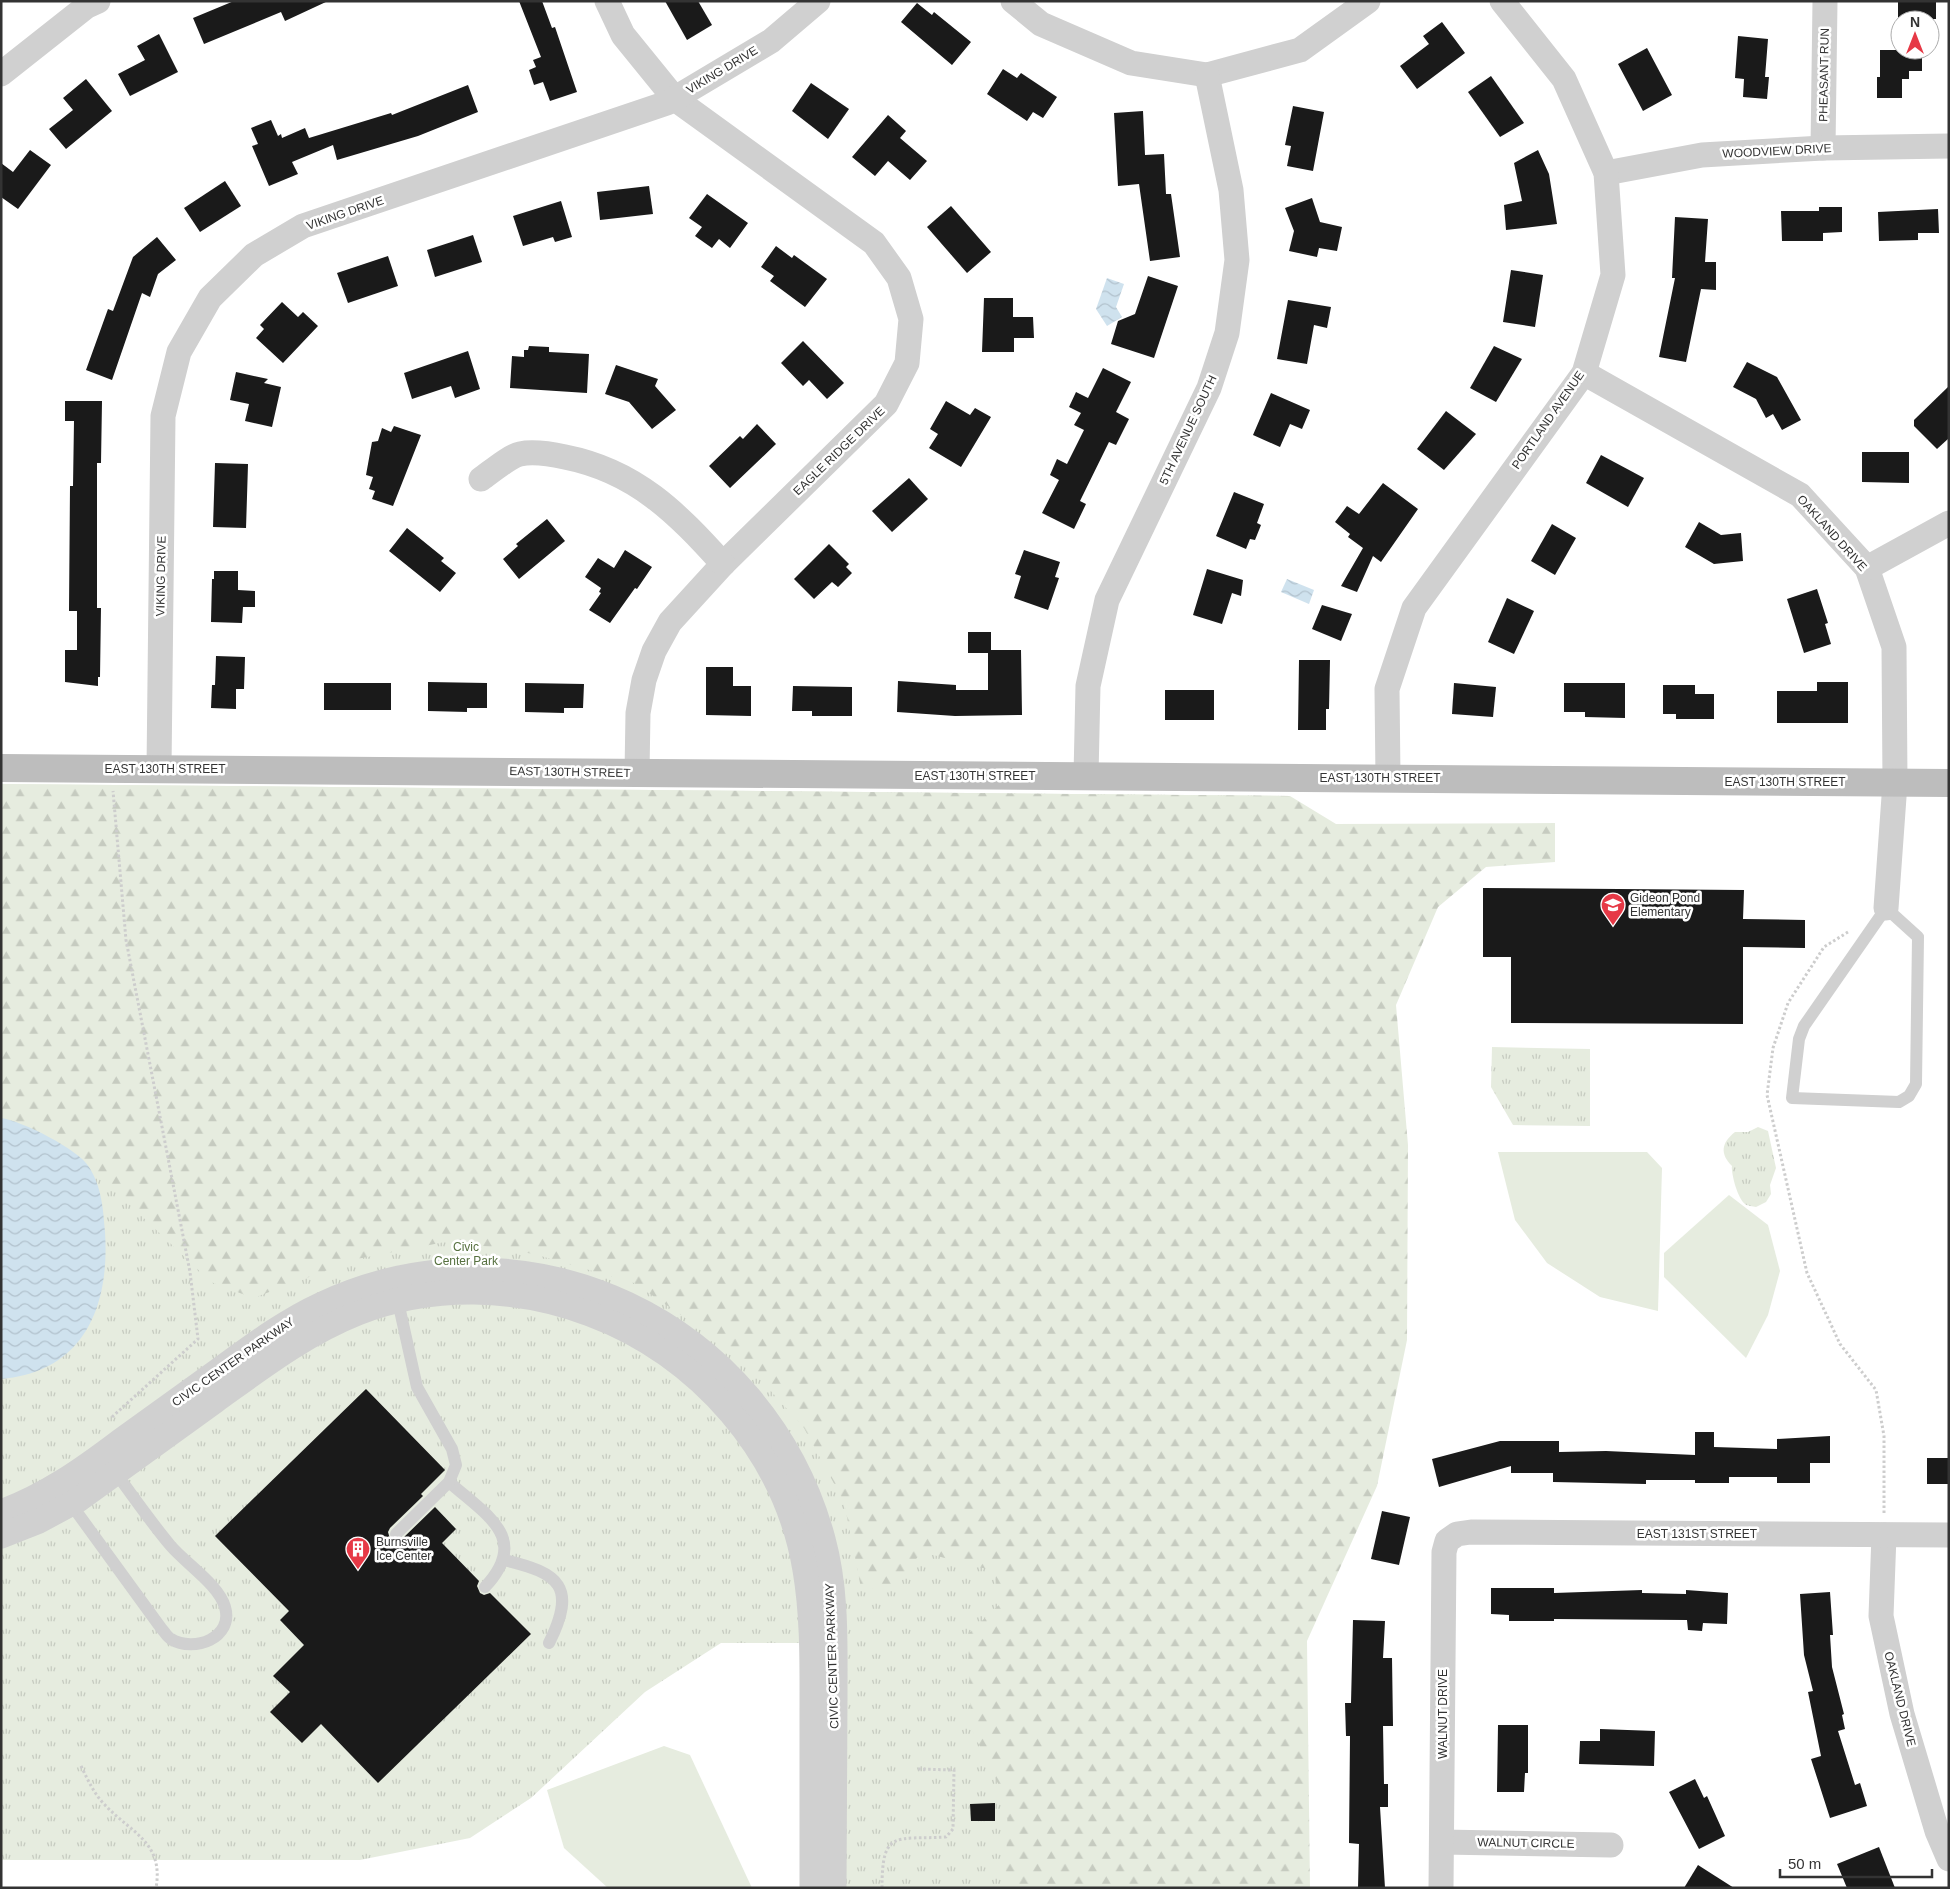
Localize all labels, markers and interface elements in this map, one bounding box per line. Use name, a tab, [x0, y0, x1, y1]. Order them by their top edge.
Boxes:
north arrow	[1890, 10, 1940, 60]
text: N	[1910, 14, 1920, 30]
street label: PHEASANT RUN	[1816, 28, 1832, 122]
street label: VIKING DRIVE	[684, 43, 760, 97]
street label: WOODVIEW DRIVE	[1722, 141, 1832, 161]
street label: VIKING DRIVE	[305, 193, 385, 233]
street label: PORTLAND AVENUE	[1509, 368, 1587, 472]
street label: 5TH AVENUE SOUTH	[1156, 373, 1220, 487]
street label: EAGLE RIDGE DRIVE	[790, 404, 888, 498]
street label: OAKLAND DRIVE	[1794, 492, 1870, 574]
street label: VIKING DRIVE	[153, 536, 169, 616]
street label: EAST 130TH STREET	[104, 762, 226, 776]
street label: EAST 130TH STREET	[509, 764, 631, 780]
street label: EAST 130TH STREET	[914, 769, 1036, 783]
street label: EAST 130TH STREET	[1319, 771, 1441, 785]
street label: EAST 130TH STREET	[1724, 775, 1846, 789]
place label: Gideon Pond Elementary	[1630, 891, 1700, 919]
school or university icon: Gideon Pond Elementary	[1600, 892, 1626, 926]
park label: Civic Center Park	[434, 1240, 499, 1268]
street label: CIVIC CENTER PARKWAY	[169, 1314, 297, 1410]
street label: EAST 131ST STREET	[1637, 1527, 1758, 1541]
place label: Burnsville Ice Center	[376, 1535, 431, 1563]
building icon: Burnsville Ice Center	[345, 1536, 371, 1570]
street label: CIVIC CENTER PARKWAY	[822, 1583, 842, 1729]
street label: OAKLAND DRIVE	[1881, 1650, 1919, 1748]
street label: WALNUT DRIVE	[1436, 1669, 1450, 1759]
street label: WALNUT CIRCLE	[1477, 1835, 1575, 1851]
scale bar	[1780, 1846, 1932, 1878]
text: 50 m	[1788, 1855, 1821, 1872]

